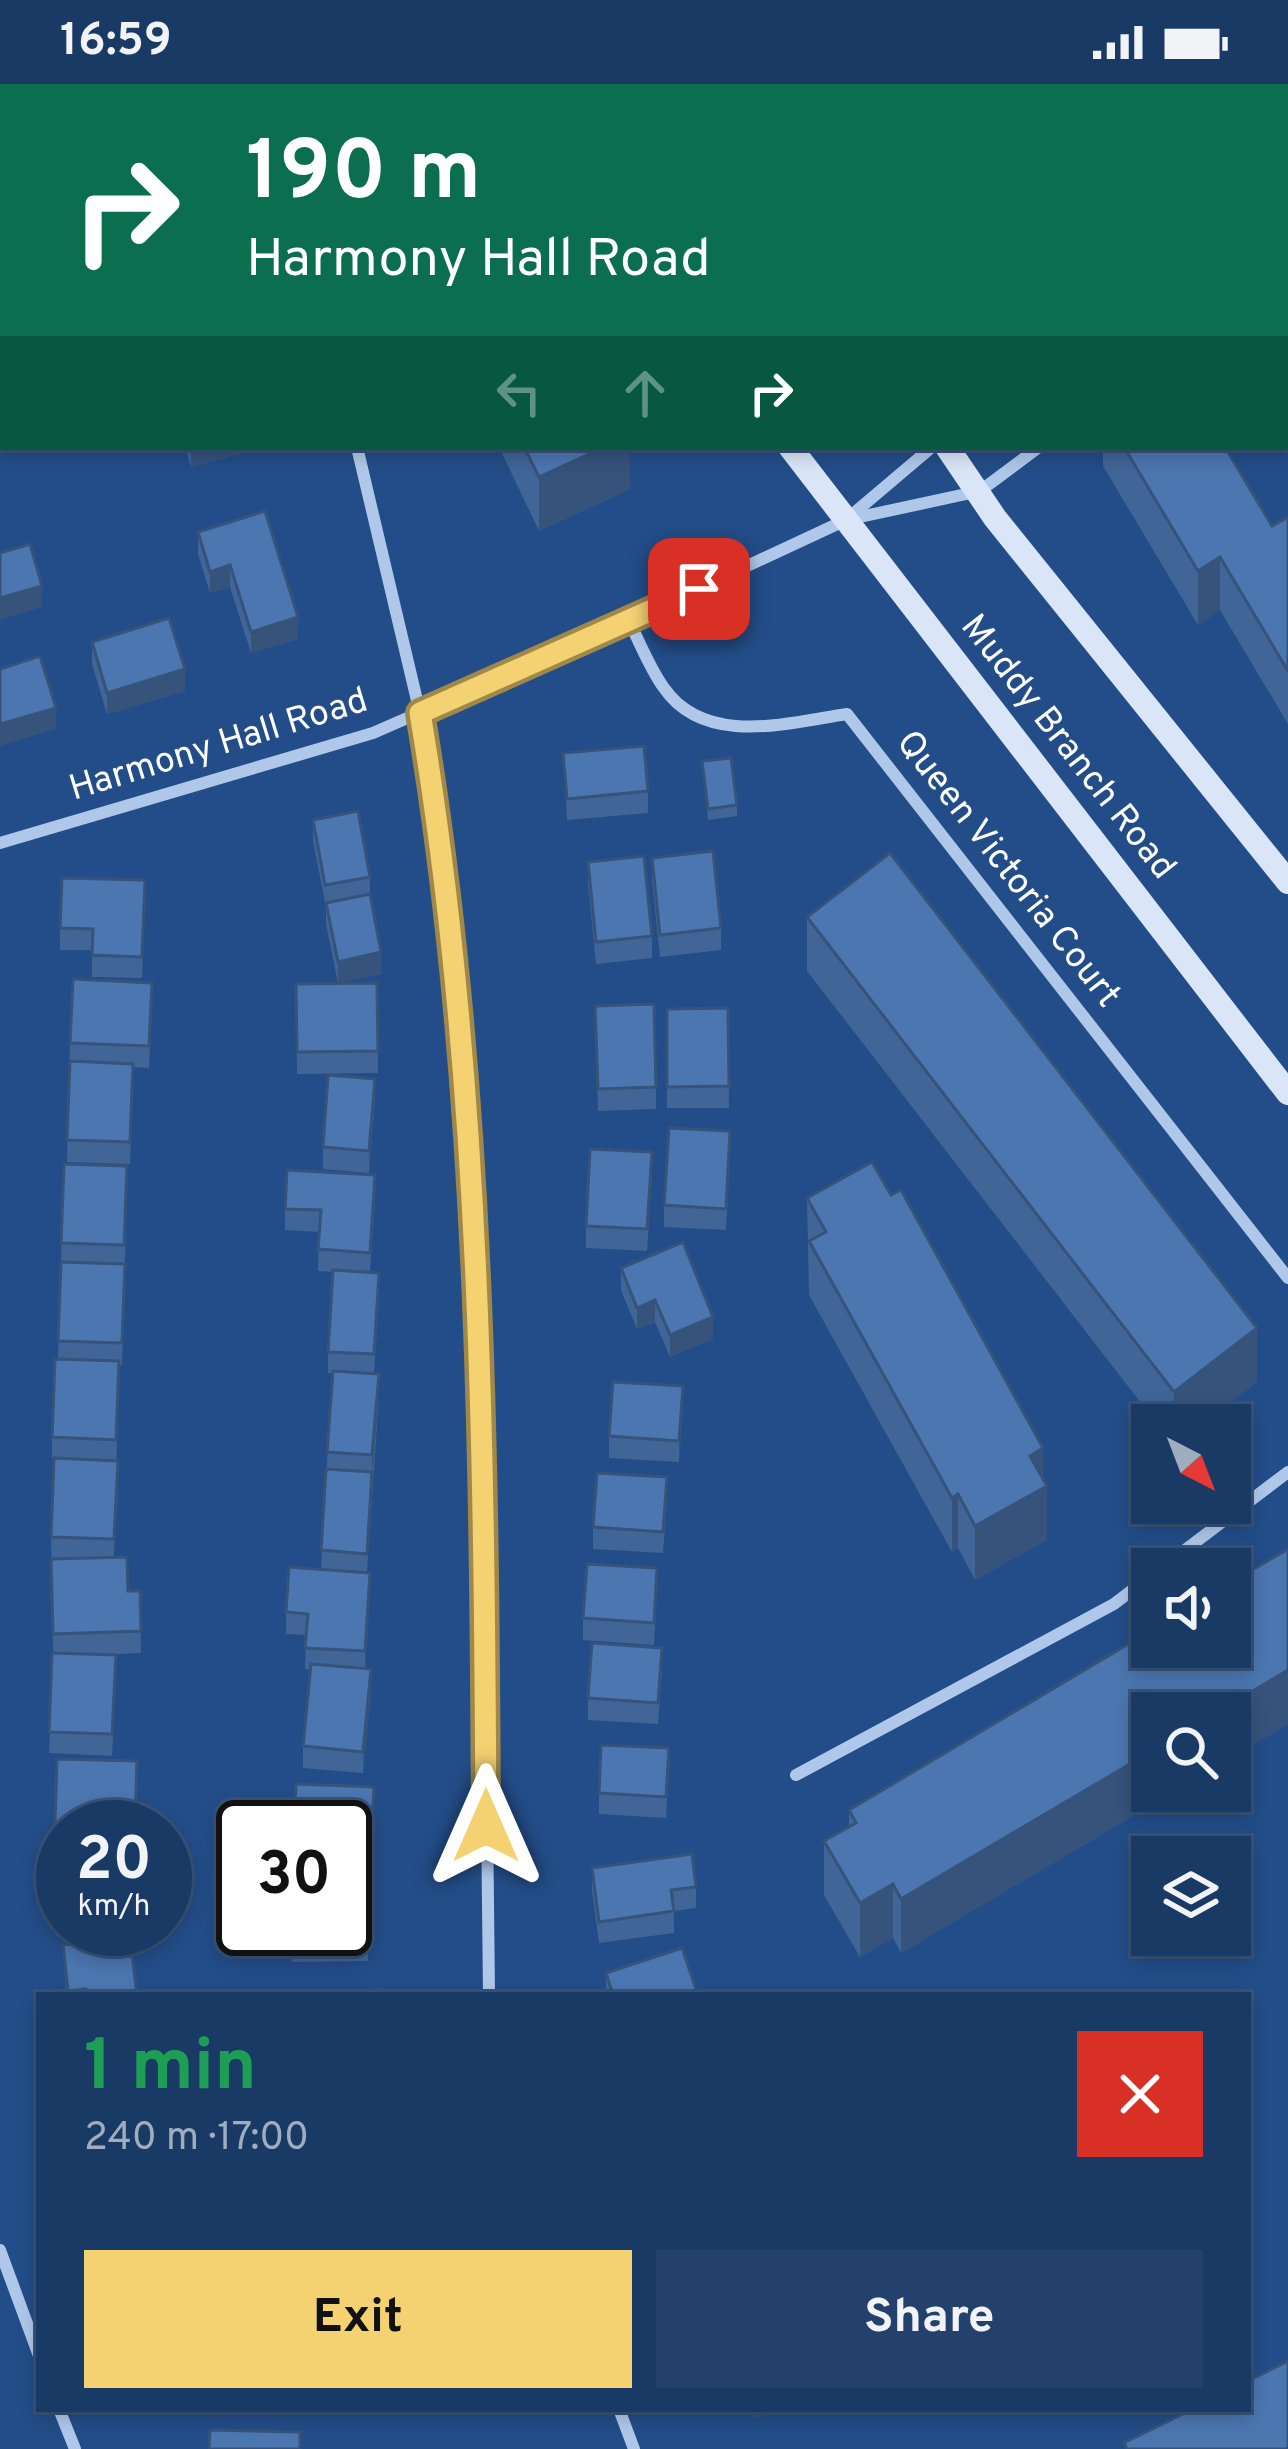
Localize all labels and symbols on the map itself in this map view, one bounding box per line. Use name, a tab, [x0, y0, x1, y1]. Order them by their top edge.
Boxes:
pin	[648, 538, 750, 640]
street label: Muddy Branch Road	[949, 606, 1185, 890]
street label: Harmony Hall Road	[64, 679, 374, 813]
street label: Queen Victoria Court	[884, 722, 1130, 1018]
north arrow	[1131, 1404, 1251, 1524]
position arrow	[423, 1763, 549, 1889]
speed limit sign: 30	[216, 1800, 372, 1956]

